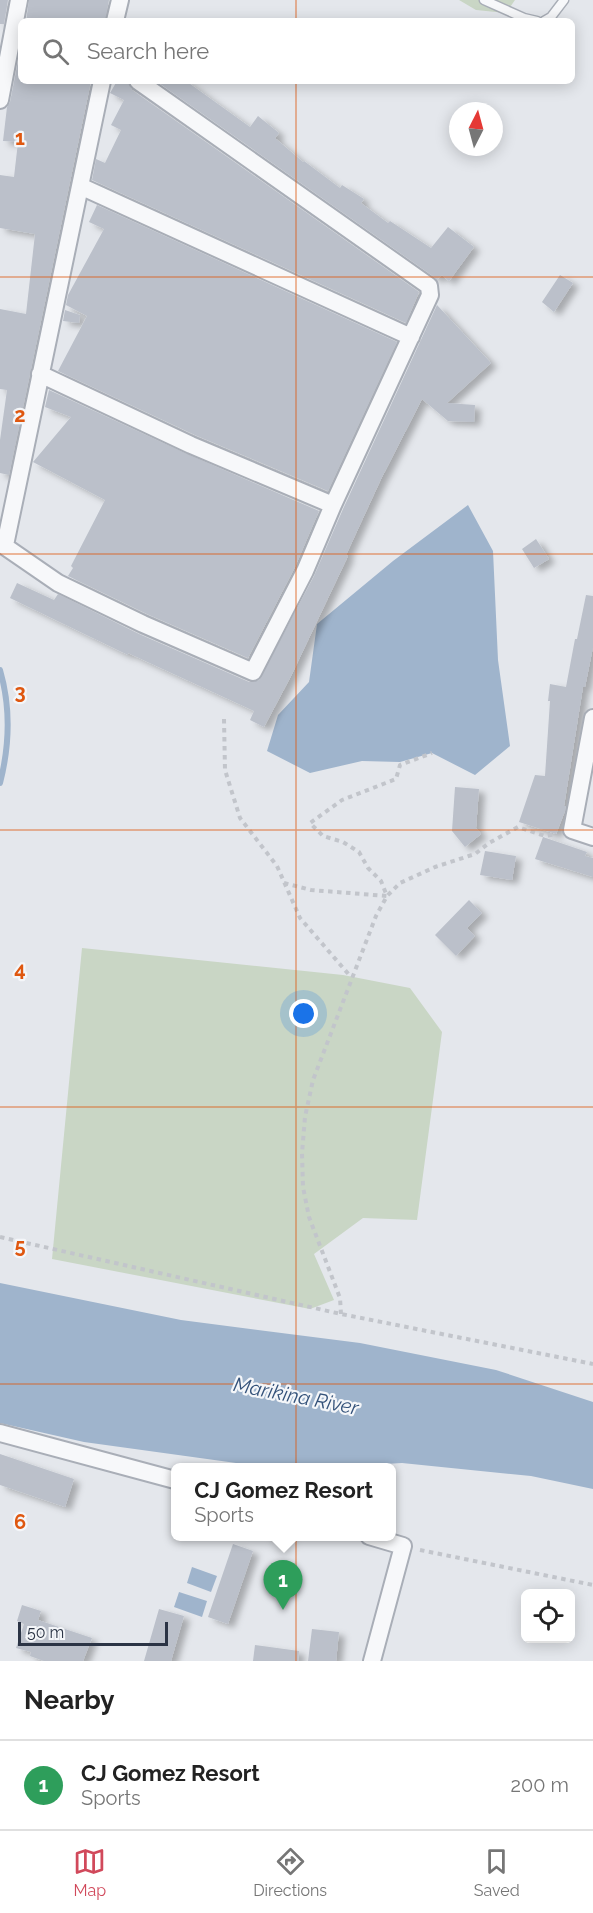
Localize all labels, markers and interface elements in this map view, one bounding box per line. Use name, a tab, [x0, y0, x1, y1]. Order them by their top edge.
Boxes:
search box	[18, 18, 575, 84]
icon: search	[39, 35, 72, 68]
text: Search here	[87, 38, 209, 64]
north arrow	[449, 102, 503, 156]
text: 1	[15, 126, 25, 150]
text: 2	[14, 403, 26, 427]
text: 3	[14, 680, 26, 704]
text: 4	[14, 957, 26, 981]
your location	[289, 999, 318, 1028]
text: 5	[14, 1234, 26, 1258]
water label: Marikina River	[232, 1372, 362, 1420]
popup	[171, 1463, 396, 1541]
text: CJ Gomez Resort	[194, 1477, 373, 1503]
text: Sports	[194, 1503, 254, 1527]
text: 6	[14, 1510, 26, 1534]
pin: 1	[264, 1560, 302, 1610]
map controls	[521, 1589, 575, 1643]
button: locate	[521, 1589, 575, 1643]
scale bar	[18, 1619, 168, 1646]
text: 50 m	[27, 1623, 64, 1642]
text: Nearby	[24, 1685, 114, 1715]
text: CJ Gomez Resort	[81, 1760, 260, 1786]
text: 1	[39, 1773, 48, 1797]
text: 200 m	[511, 1773, 569, 1797]
text: Sports	[81, 1786, 141, 1810]
tab: Map	[73, 1845, 106, 1900]
tab: Directions	[253, 1845, 327, 1900]
tab: Saved	[474, 1845, 520, 1900]

